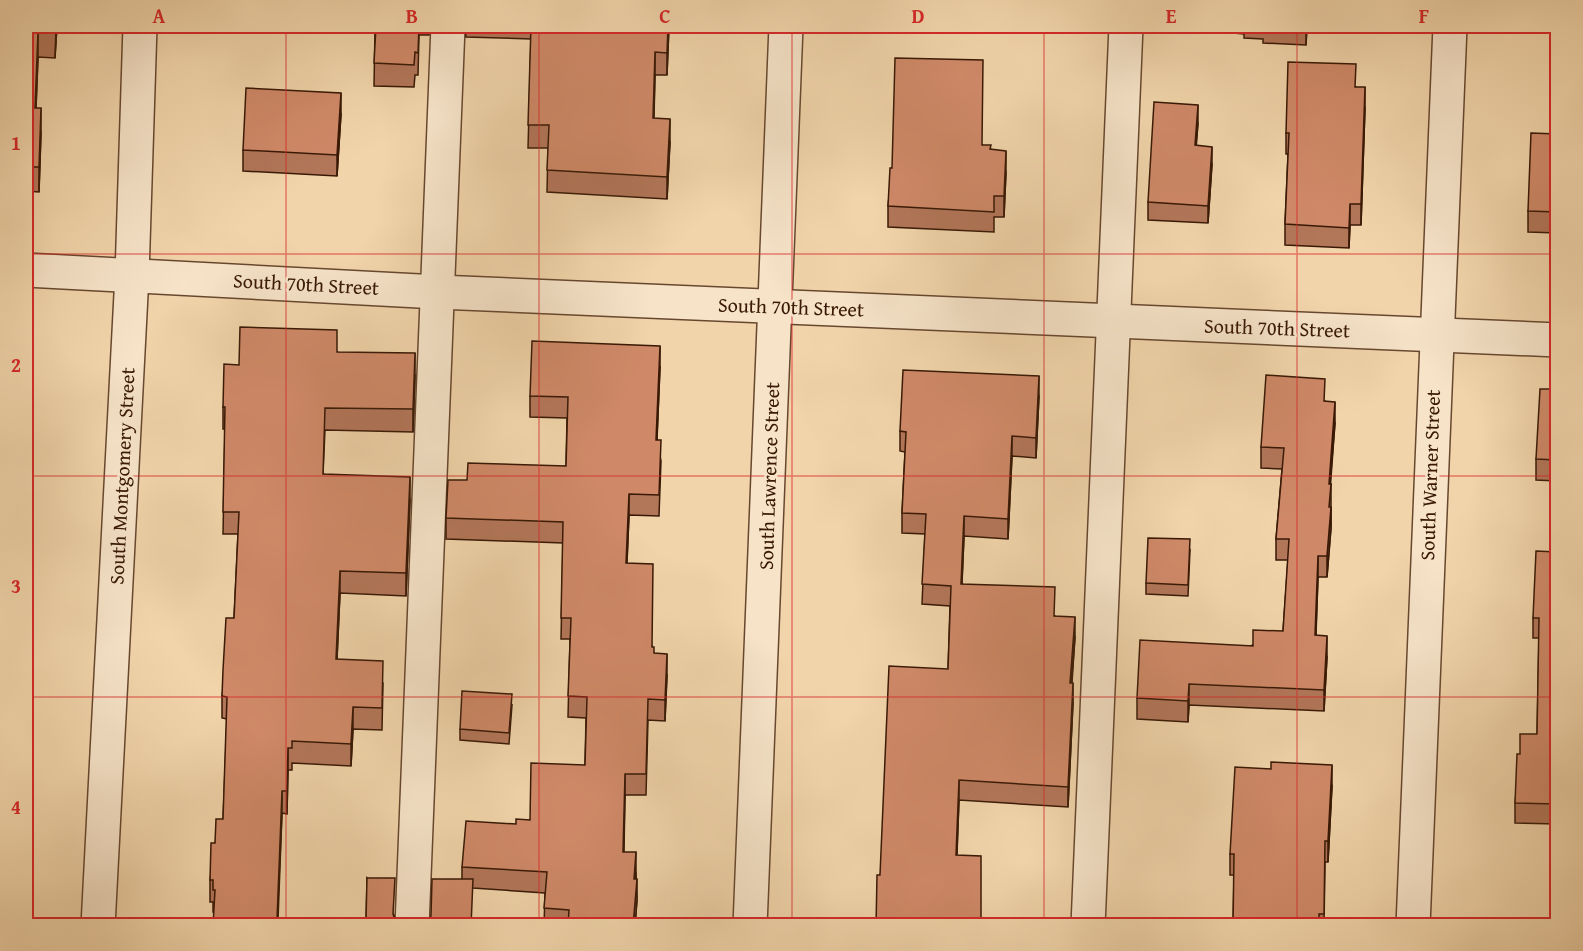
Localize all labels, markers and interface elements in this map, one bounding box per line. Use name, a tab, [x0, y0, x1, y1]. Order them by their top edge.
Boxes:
text: A	[153, 1, 166, 30]
text: B	[406, 1, 418, 30]
text: C	[659, 1, 671, 30]
text: D	[911, 1, 925, 30]
text: E	[1166, 1, 1177, 30]
text: F	[1419, 1, 1429, 30]
text: 1	[11, 128, 21, 157]
street label: South 70th Street	[232, 265, 380, 302]
street label: South 70th Street	[718, 289, 865, 324]
street label: South 70th Street	[1204, 310, 1351, 345]
text: 2	[11, 350, 21, 379]
street label: South Montgomery Street	[101, 367, 142, 585]
street label: South Lawrence Street	[751, 381, 786, 571]
street label: South Warner Street	[1412, 389, 1447, 561]
text: 3	[11, 571, 21, 600]
text: 4	[11, 792, 21, 821]

